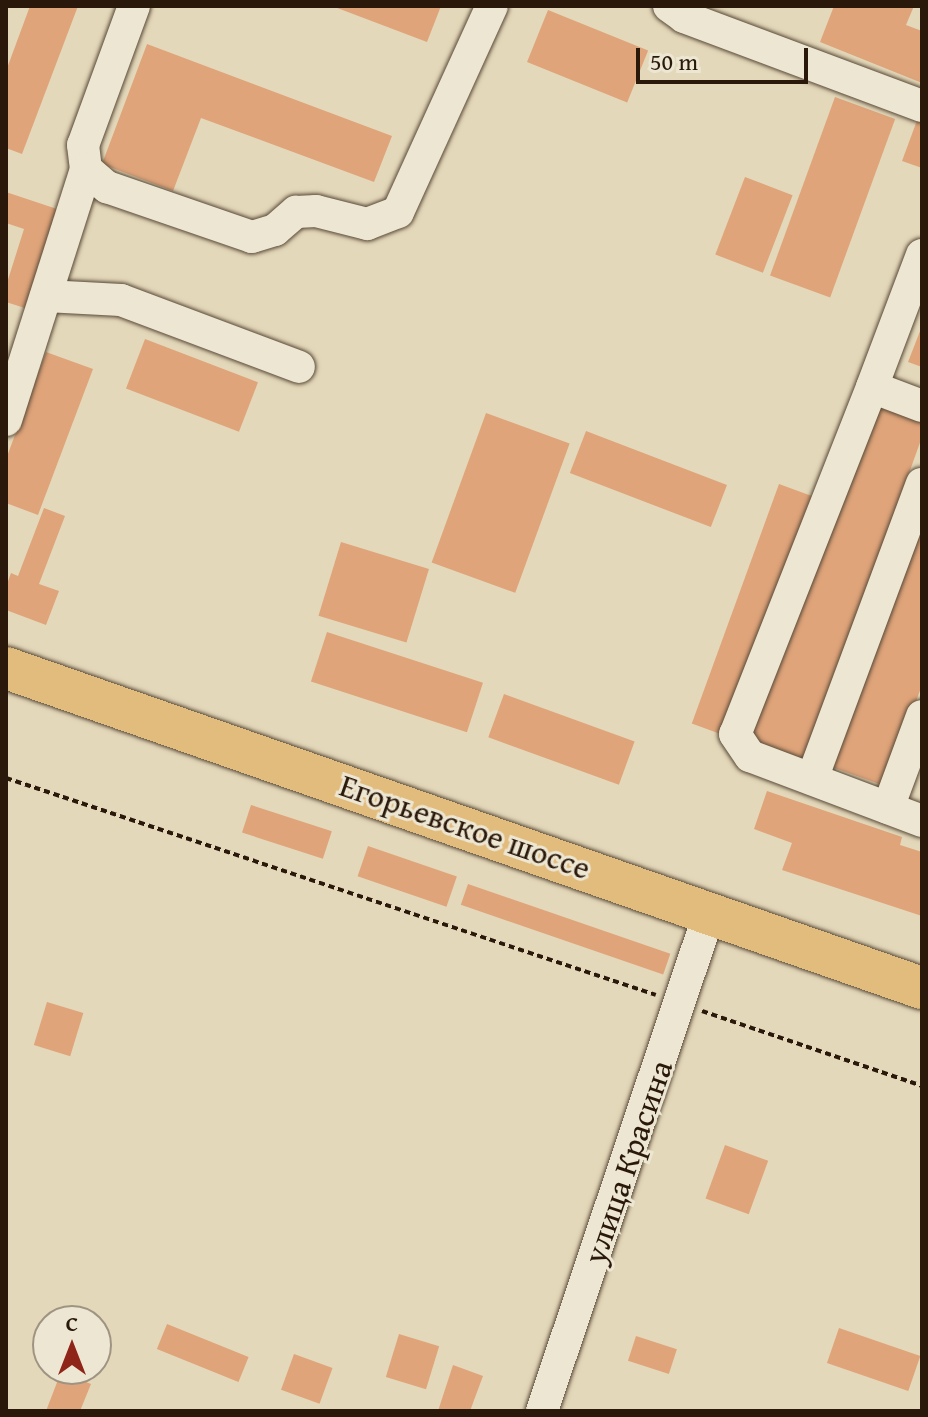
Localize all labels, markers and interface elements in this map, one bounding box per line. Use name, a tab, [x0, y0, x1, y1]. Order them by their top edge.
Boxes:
scale bar	[640, 32, 812, 82]
text: 50 m	[650, 44, 698, 79]
street label: Егорьевское шоссе	[335, 766, 595, 888]
street label: улица Красина	[575, 1055, 681, 1269]
north arrow	[32, 1305, 112, 1385]
text: С	[66, 1307, 78, 1339]

